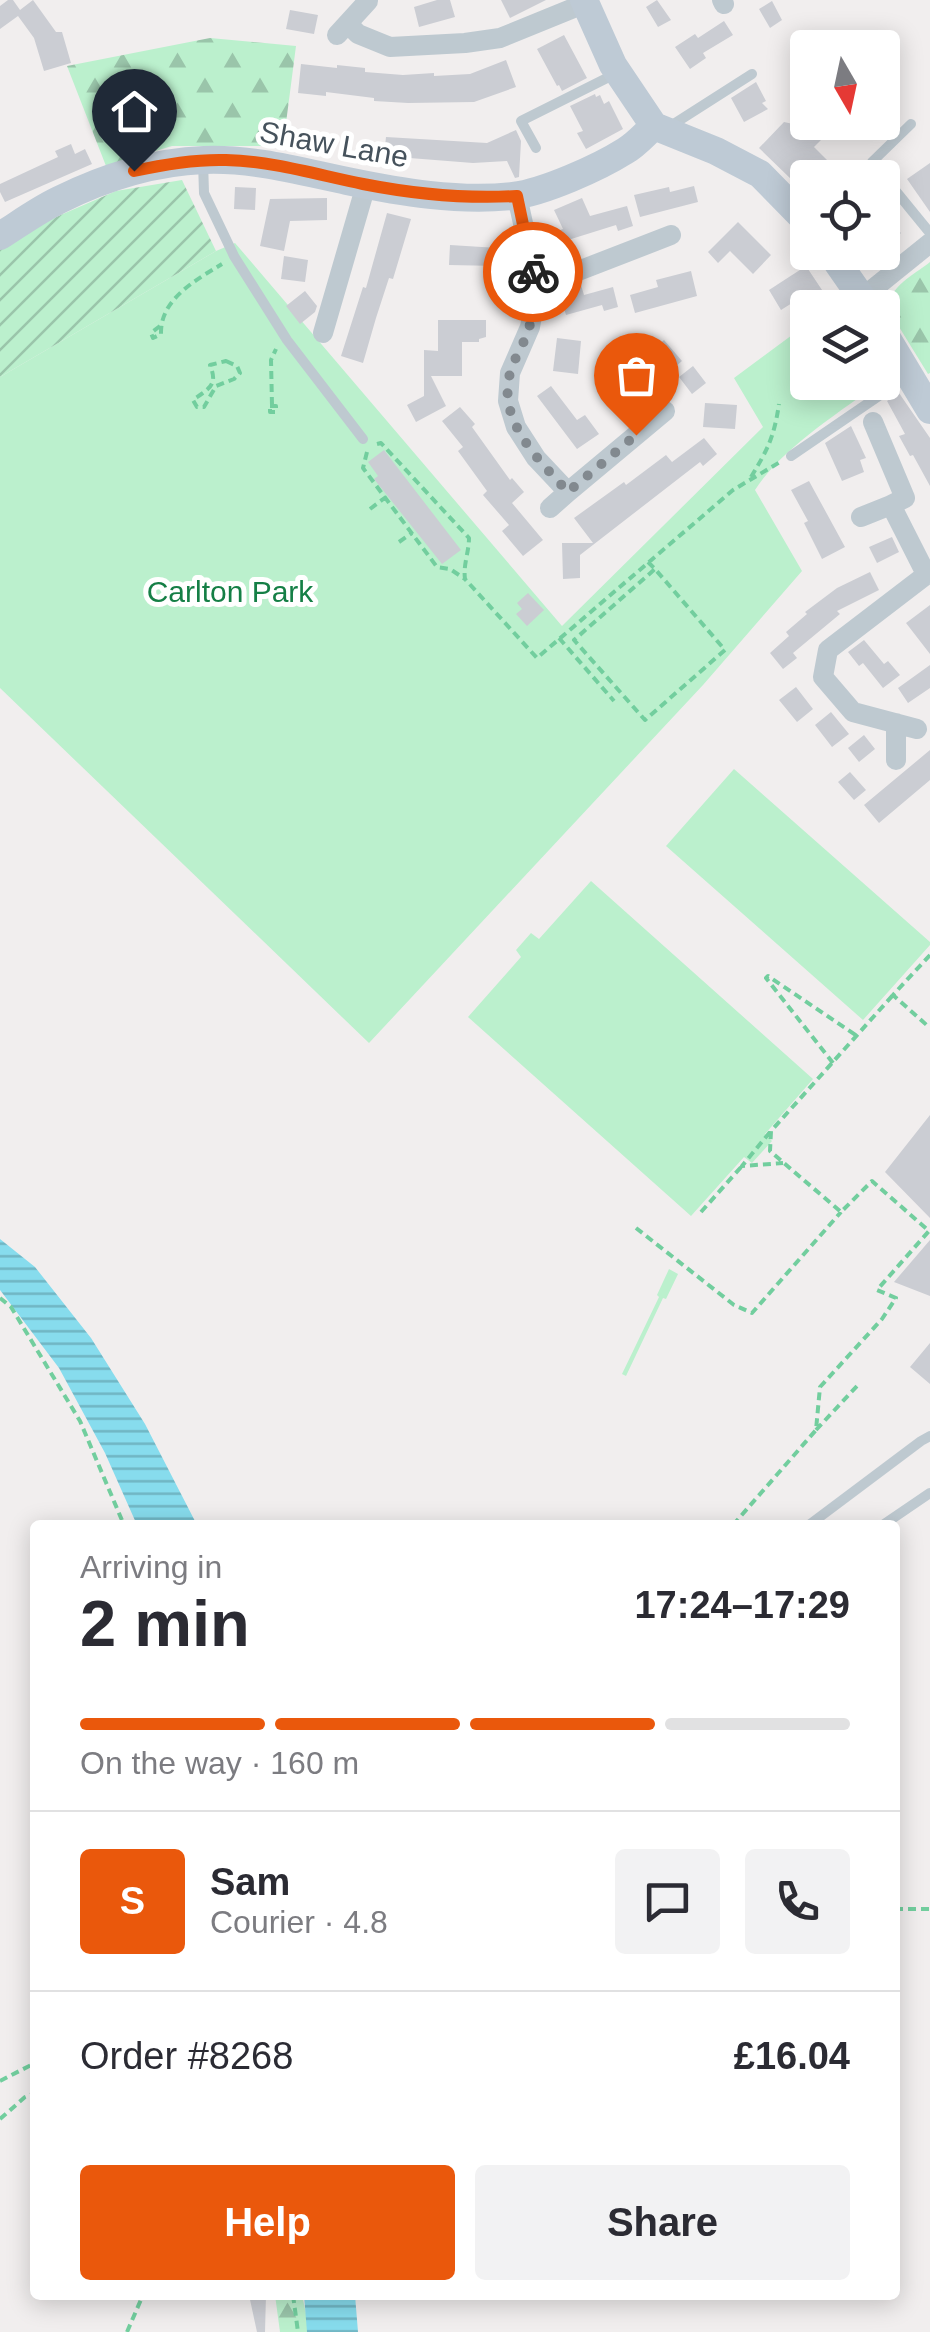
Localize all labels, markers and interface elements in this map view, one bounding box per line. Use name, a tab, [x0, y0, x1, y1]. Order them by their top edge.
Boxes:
north arrow	[790, 30, 900, 140]
map controls	[790, 30, 900, 400]
pin	[92, 69, 177, 172]
icon: home	[107, 84, 162, 139]
street label: Shaw Lane	[257, 115, 411, 173]
button: locate	[790, 160, 900, 270]
courier	[483, 222, 583, 322]
icon: bike	[506, 245, 561, 300]
button: layers	[790, 290, 900, 400]
pin	[594, 333, 679, 436]
icon: bag	[609, 348, 664, 403]
park label: Carlton Park	[147, 575, 314, 608]
text: Arriving in	[80, 1549, 222, 1585]
text: 17:24–17:29	[634, 1584, 850, 1626]
text: 2 min	[80, 1587, 250, 1660]
text: On the way · 160 m	[80, 1745, 359, 1781]
button: chat	[615, 1849, 720, 1954]
button: phone	[745, 1849, 850, 1954]
text: Sam	[210, 1861, 290, 1903]
text: S	[120, 1880, 145, 1922]
text: Courier · 4.8	[210, 1904, 388, 1940]
text: Order #8268	[80, 2035, 293, 2077]
text: £16.04	[734, 2035, 850, 2077]
button: Help	[80, 2165, 455, 2280]
button: Share	[475, 2165, 850, 2280]

